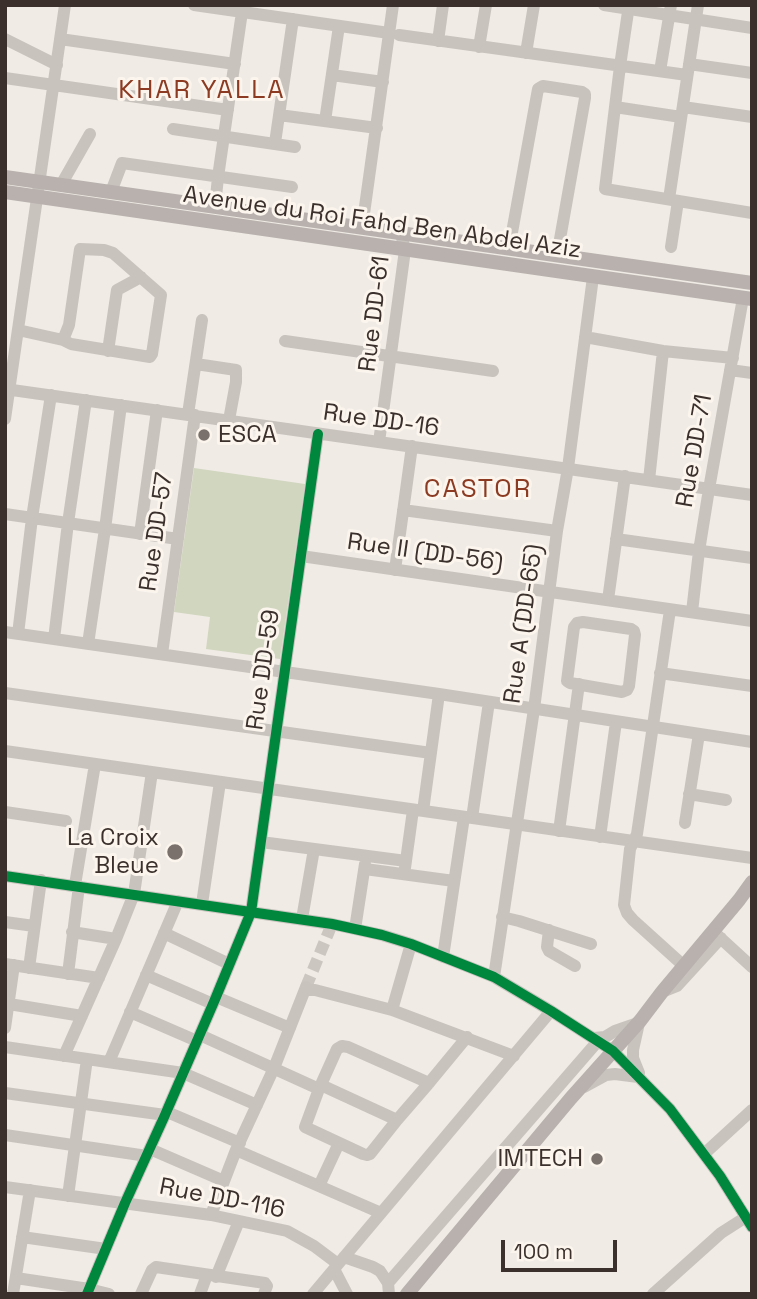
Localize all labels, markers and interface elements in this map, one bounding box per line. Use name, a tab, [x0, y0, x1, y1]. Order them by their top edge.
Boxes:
district label: KHAR YALLA	[120, 75, 284, 107]
street label: Avenue du Roi Fahd Ben Abdel Aziz	[181, 181, 583, 265]
street label: Rue DD-61	[354, 254, 396, 374]
street label: Rue DD-71	[671, 392, 719, 510]
street label: Rue DD-16	[321, 399, 441, 443]
place label: ESCA	[218, 421, 277, 449]
marker: ESCA	[196, 427, 212, 443]
street label: Rue DD-57	[134, 471, 180, 593]
district label: CASTOR	[425, 474, 531, 506]
street label: Rue II (DD-56)	[345, 528, 505, 578]
street label: Rue A (DD-65)	[499, 542, 549, 706]
street label: Rue DD-59	[241, 608, 287, 732]
place label: La Croix Bleue	[67, 824, 159, 880]
marker: La Croix Bleue	[165, 842, 185, 862]
place label: IMTECH	[498, 1145, 583, 1173]
marker: IMTECH	[589, 1151, 605, 1167]
street label: Rue DD-116	[157, 1173, 287, 1225]
scale bar	[505, 1226, 620, 1270]
text: 100 m	[514, 1238, 573, 1265]

